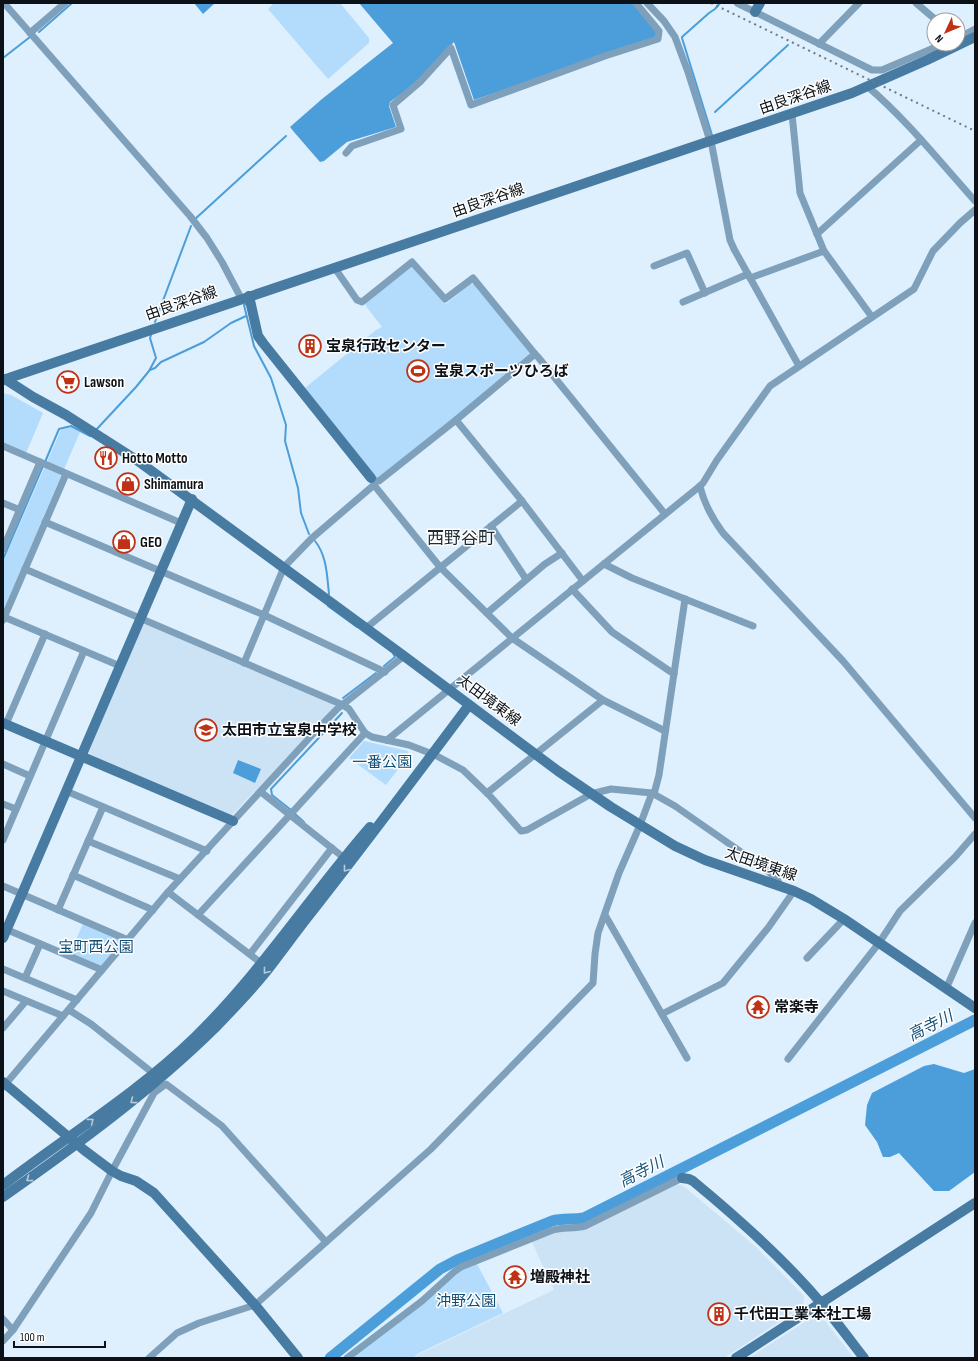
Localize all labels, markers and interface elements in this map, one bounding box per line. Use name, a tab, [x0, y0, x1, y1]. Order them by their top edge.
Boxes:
north arrow	[926, 12, 966, 52]
text: N	[932, 32, 946, 45]
street label: 由良深谷線	[757, 76, 834, 119]
street label: 由良深谷線	[450, 179, 527, 222]
street label: 由良深谷線	[143, 282, 220, 325]
building icon: 宝泉行政センター	[297, 333, 323, 359]
place label: 宝泉行政センター	[326, 337, 446, 356]
sports icon: 宝泉スポーツひろば	[405, 358, 431, 384]
place label: 宝泉スポーツひろば	[434, 362, 569, 381]
supermarket icon: Lawson	[55, 369, 81, 395]
place label: Lawson	[84, 373, 124, 392]
restaurant icon: Hotto Motto	[93, 445, 119, 471]
place label: Hotto Motto	[122, 449, 188, 468]
shop icon: Shimamura	[115, 471, 141, 497]
place label: Shimamura	[144, 475, 204, 494]
shop icon: GEO	[111, 529, 137, 555]
district label: 西野谷町	[427, 529, 495, 549]
place label: GEO	[140, 533, 162, 552]
street label: 太田境東線	[453, 670, 524, 731]
school or university icon: 太田市立宝泉中学校	[193, 717, 219, 743]
place label: 太田市立宝泉中学校	[222, 721, 357, 740]
park label: 一番公園	[352, 753, 412, 772]
street label: 太田境東線	[722, 843, 799, 886]
one-way arrow	[343, 864, 350, 871]
park label: 宝町西公園	[58, 938, 134, 957]
one-way arrow	[264, 967, 271, 974]
temple icon: 常楽寺	[745, 994, 771, 1020]
place label: 常楽寺	[774, 998, 819, 1017]
water label: 高寺川	[905, 1006, 958, 1046]
one-way arrow	[130, 1096, 137, 1103]
one-way arrow	[87, 1118, 94, 1126]
water label: 高寺川	[616, 1152, 669, 1192]
one-way arrow	[26, 1174, 33, 1181]
temple icon: 増殿神社	[502, 1264, 528, 1290]
place label: 増殿神社	[530, 1268, 590, 1287]
park label: 沖野公園	[436, 1292, 496, 1311]
building icon: 千代田工業 本社工場	[706, 1301, 732, 1327]
place label: 千代田工業 本社工場	[734, 1305, 871, 1324]
scale bar	[14, 1323, 105, 1349]
text: 100 m	[20, 1330, 45, 1345]

